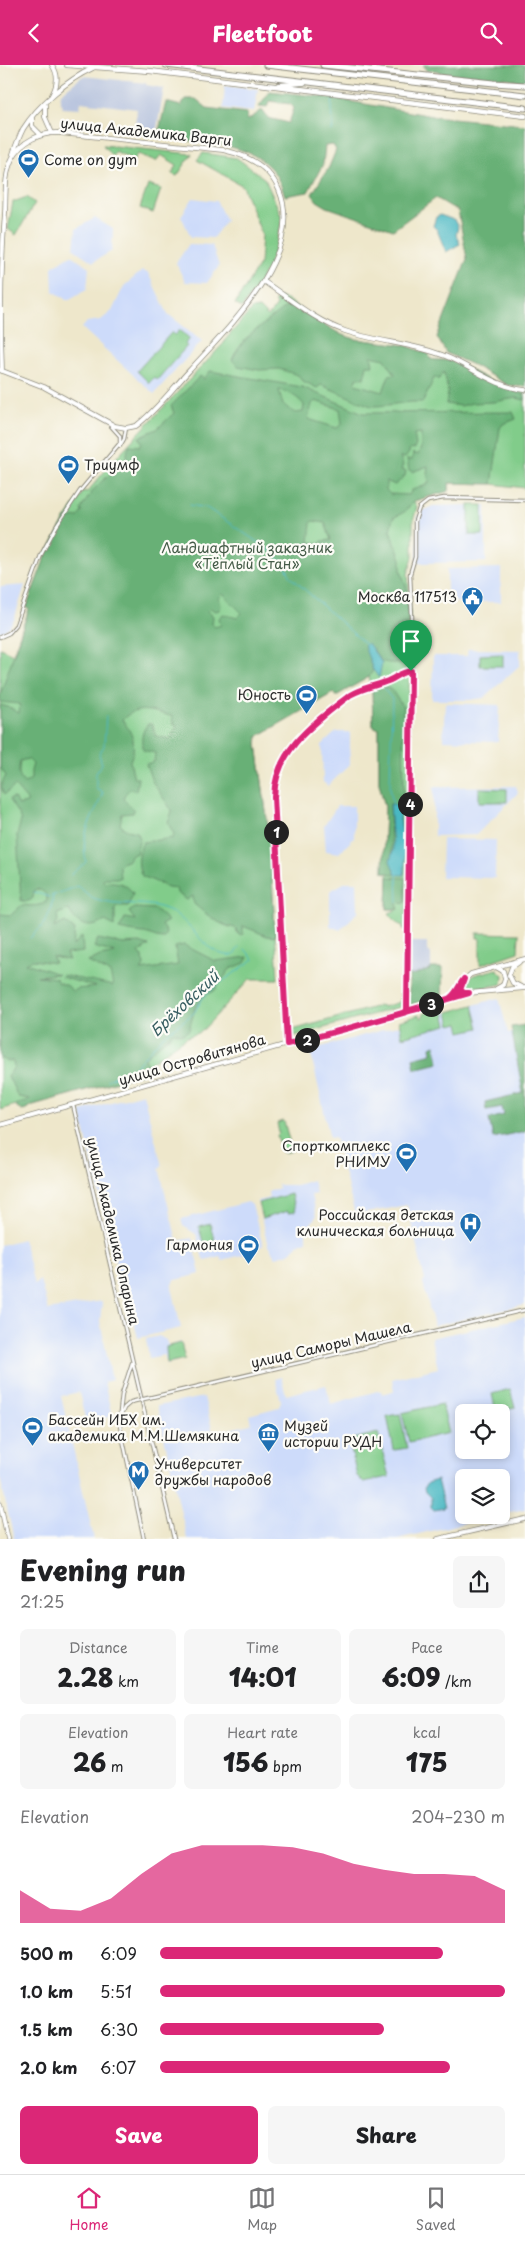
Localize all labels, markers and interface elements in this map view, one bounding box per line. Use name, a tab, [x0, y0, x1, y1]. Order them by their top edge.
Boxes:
text: Fleetfoot	[212, 16, 313, 49]
icon: back	[20, 19, 48, 47]
icon: search	[477, 19, 505, 47]
street label: улица Академика Варги	[60, 112, 233, 151]
sports icon: Come on gym	[16, 148, 40, 179]
place label: Come on gym	[44, 149, 137, 170]
sports icon: Триумф	[56, 453, 80, 484]
place label: Триумф	[84, 454, 140, 475]
park label: Ландшафтный заказник «Тёплый Стан»	[162, 537, 333, 574]
public building icon: Москва 117513	[461, 585, 485, 616]
place label: Москва 117513	[358, 586, 457, 607]
pin	[390, 620, 432, 671]
icon: arrive	[397, 627, 425, 655]
sports icon: Юность	[295, 683, 319, 714]
place label: Юность	[238, 684, 291, 705]
pin: 4	[398, 791, 422, 817]
text: 4	[406, 794, 415, 815]
pin: 1	[264, 819, 288, 845]
text: 1	[273, 822, 280, 843]
water label: Брёховский	[145, 964, 225, 1041]
pin: 3	[418, 991, 444, 1017]
text: 3	[427, 994, 436, 1015]
pin: 2	[294, 1027, 320, 1053]
street label: улица Островитянова	[116, 1028, 268, 1091]
text: 2	[303, 1030, 312, 1051]
street label: улица Академика Опарина	[82, 1135, 145, 1327]
place label: Спорткомплекс РНИМУ	[282, 1135, 390, 1172]
sports icon: Спорткомплекс РНИМУ	[394, 1142, 418, 1173]
place label: Российская детская клиническая больница	[296, 1204, 454, 1241]
hospital icon: Российская детская клиническая больница	[458, 1211, 482, 1242]
sports icon: Гармония	[237, 1233, 261, 1264]
place label: Гармония	[167, 1234, 233, 1255]
street label: улица Саморы Машела	[249, 1316, 413, 1373]
map controls	[455, 1404, 510, 1524]
button: locate	[455, 1404, 510, 1459]
place label: Бассейн ИБХ им. академика М.М.Шемякина	[48, 1409, 239, 1446]
place label: Музей истории РУДН	[284, 1415, 382, 1452]
sports icon: Бассейн ИБХ им. академика М.М.Шемякина	[20, 1416, 44, 1447]
museum icon: Музей истории РУДН	[256, 1422, 280, 1453]
place label: Университет дружбы народов	[155, 1453, 271, 1490]
metro station icon: Университет дружбы народов	[127, 1460, 151, 1491]
button: layers	[455, 1469, 510, 1524]
text: Evening run	[20, 1548, 186, 1591]
button: share	[453, 1556, 505, 1608]
text: 21:25	[20, 1589, 64, 1613]
text: Distance	[69, 1637, 128, 1658]
text: Time	[246, 1637, 279, 1658]
text: Pace	[411, 1637, 443, 1658]
text: 2.28	[57, 1658, 113, 1696]
text: 14:01	[229, 1658, 296, 1696]
text: 6:09	[382, 1658, 440, 1696]
text: km	[113, 1671, 139, 1692]
text: /km	[440, 1671, 472, 1692]
text: Elevation	[68, 1722, 128, 1743]
text: Heart rate	[227, 1722, 298, 1743]
text: kcal	[413, 1722, 441, 1743]
text: 26	[73, 1743, 106, 1781]
text: 156	[223, 1743, 269, 1781]
text: 175	[406, 1743, 448, 1781]
text: m	[106, 1756, 124, 1777]
text: bpm	[269, 1756, 302, 1777]
text: Elevation	[20, 1804, 89, 1828]
text: 204–230 m	[411, 1804, 505, 1828]
text: 500 m	[20, 1941, 73, 1965]
text: 6:09	[100, 1941, 137, 1965]
text: 1.0 km	[20, 1979, 73, 2003]
text: 5:51	[100, 1979, 132, 2003]
text: 1.5 km	[20, 2017, 73, 2041]
text: 6:30	[100, 2017, 138, 2041]
text: 2.0 km	[20, 2055, 77, 2079]
text: 6:07	[100, 2055, 136, 2079]
button: Save	[20, 2106, 258, 2164]
button: Share	[268, 2106, 505, 2164]
tab: Home	[69, 2184, 108, 2235]
tab: Map	[247, 2184, 277, 2235]
tab: Saved	[416, 2184, 456, 2235]

